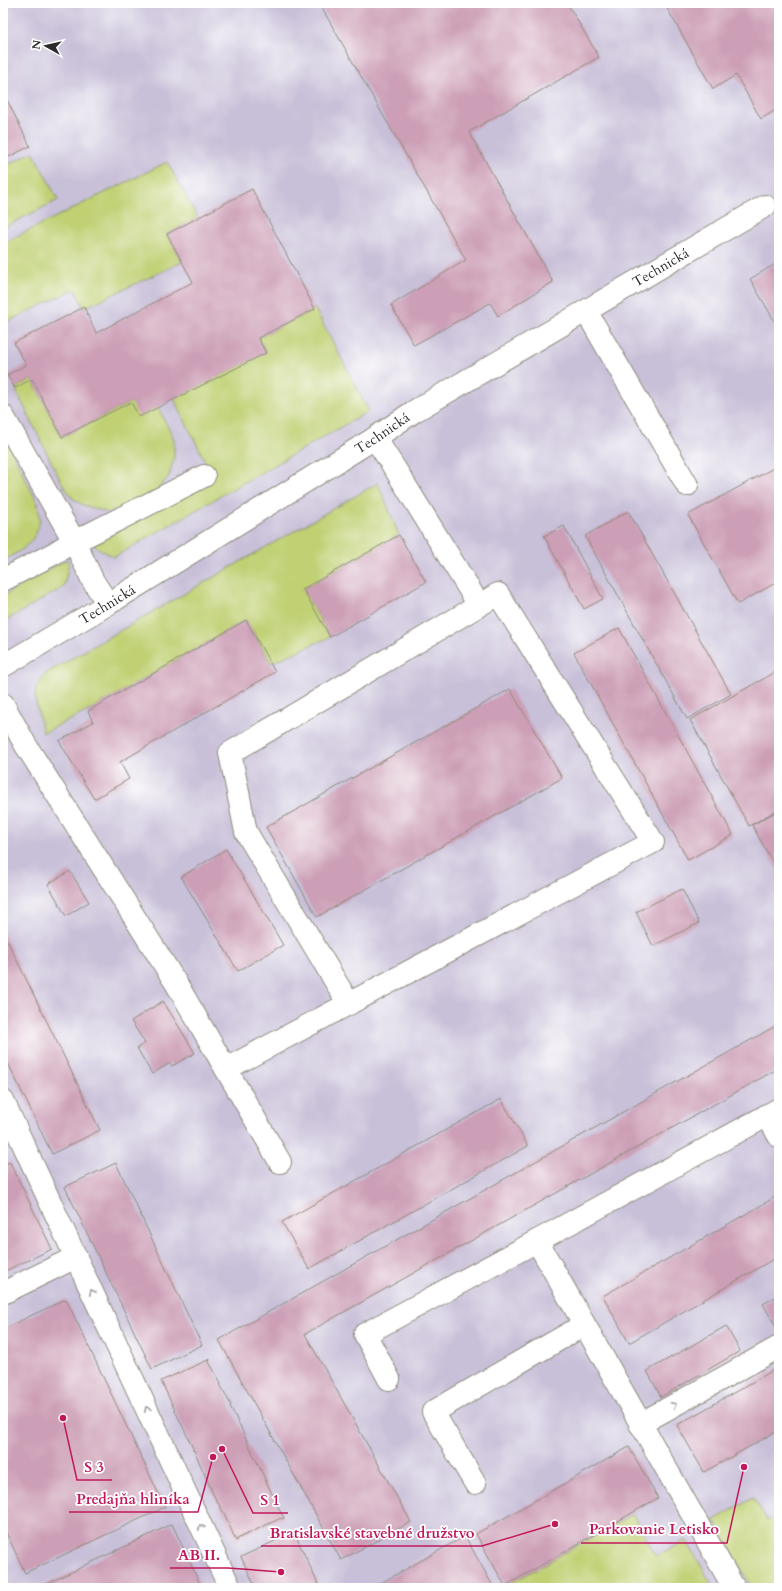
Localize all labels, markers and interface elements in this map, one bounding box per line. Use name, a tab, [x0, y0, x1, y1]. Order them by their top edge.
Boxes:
north arrow	[26, 26, 66, 66]
text: N	[29, 38, 45, 50]
street label: Technická	[629, 243, 692, 291]
street label: Technická	[351, 408, 413, 458]
street label: Technická	[75, 580, 139, 629]
one-way arrow	[89, 1288, 97, 1296]
one-way arrow	[670, 1403, 678, 1410]
one-way arrow	[144, 1406, 152, 1414]
callout: S 3	[77, 1453, 112, 1480]
text: S 3	[84, 1457, 104, 1477]
callout: Predajňa hliníka	[69, 1485, 198, 1512]
callout: S 1	[253, 1486, 288, 1513]
text: Predajňa hliníka	[76, 1489, 190, 1509]
text: S 1	[260, 1490, 280, 1510]
callout: Parkovanie Letisko	[581, 1516, 727, 1543]
callout: Bratislavské stavebné družstvo	[261, 1519, 482, 1546]
text: Parkovanie Letisko	[589, 1519, 719, 1539]
text: Bratislavské stavebné družstvo	[269, 1523, 475, 1543]
one-way arrow	[198, 1524, 206, 1531]
callout: AB II.	[170, 1541, 228, 1568]
text: AB II.	[178, 1545, 220, 1565]

